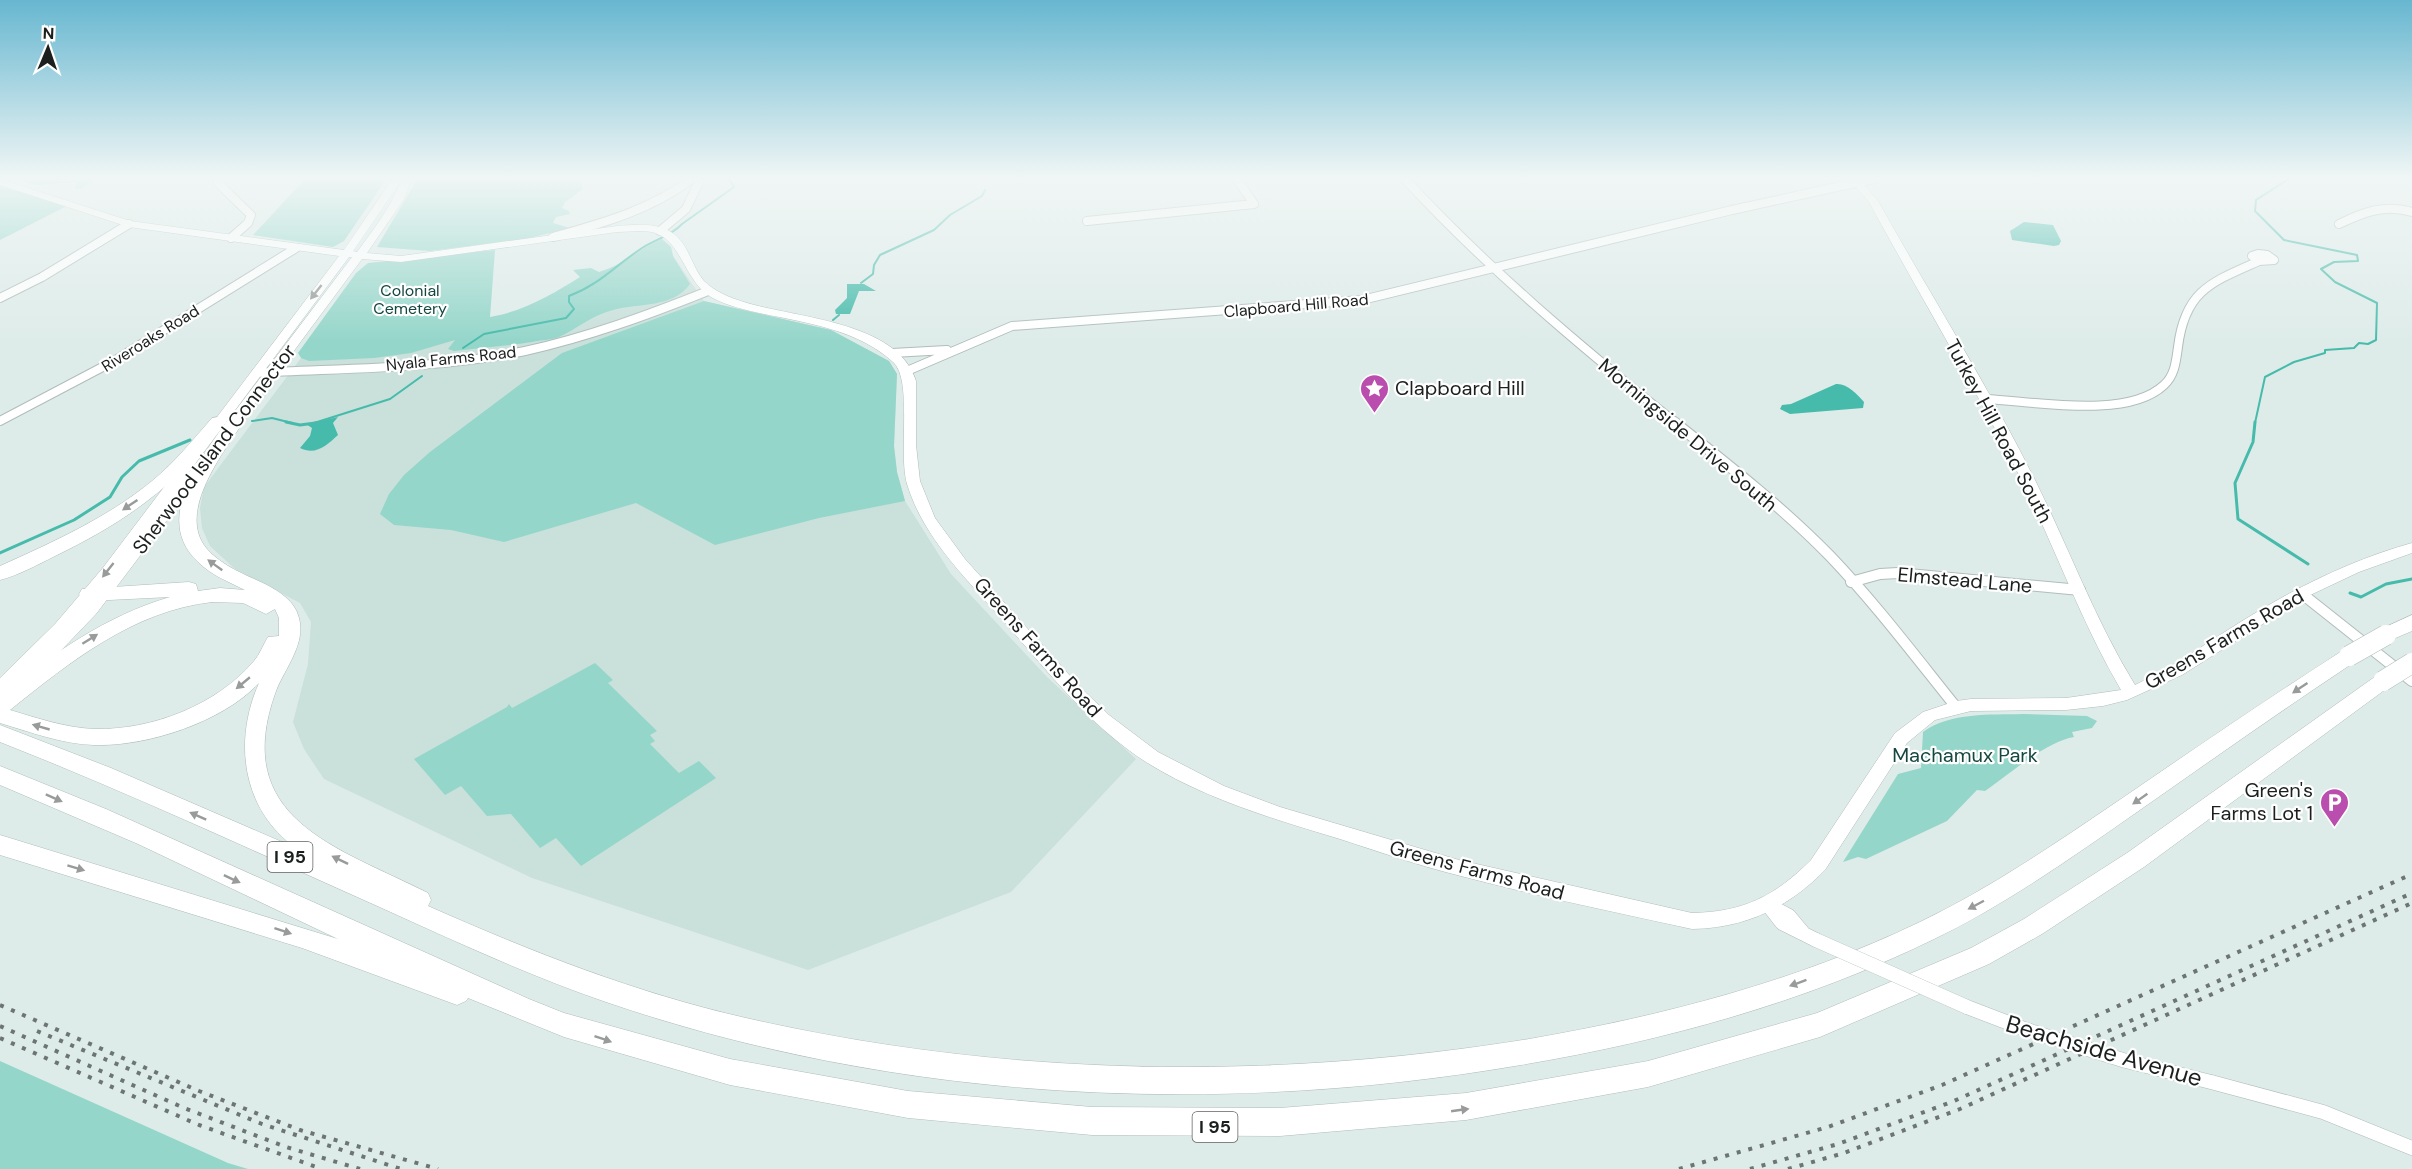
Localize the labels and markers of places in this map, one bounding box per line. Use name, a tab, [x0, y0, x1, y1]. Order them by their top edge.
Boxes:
place icon: Clapboard Hill	[1358, 372, 1390, 414]
place label: Clapboard Hill	[1395, 375, 1525, 401]
place label: Green's Farms Lot 1	[2211, 777, 2313, 826]
parking icon: Green's Farms Lot 1	[2318, 786, 2350, 828]

